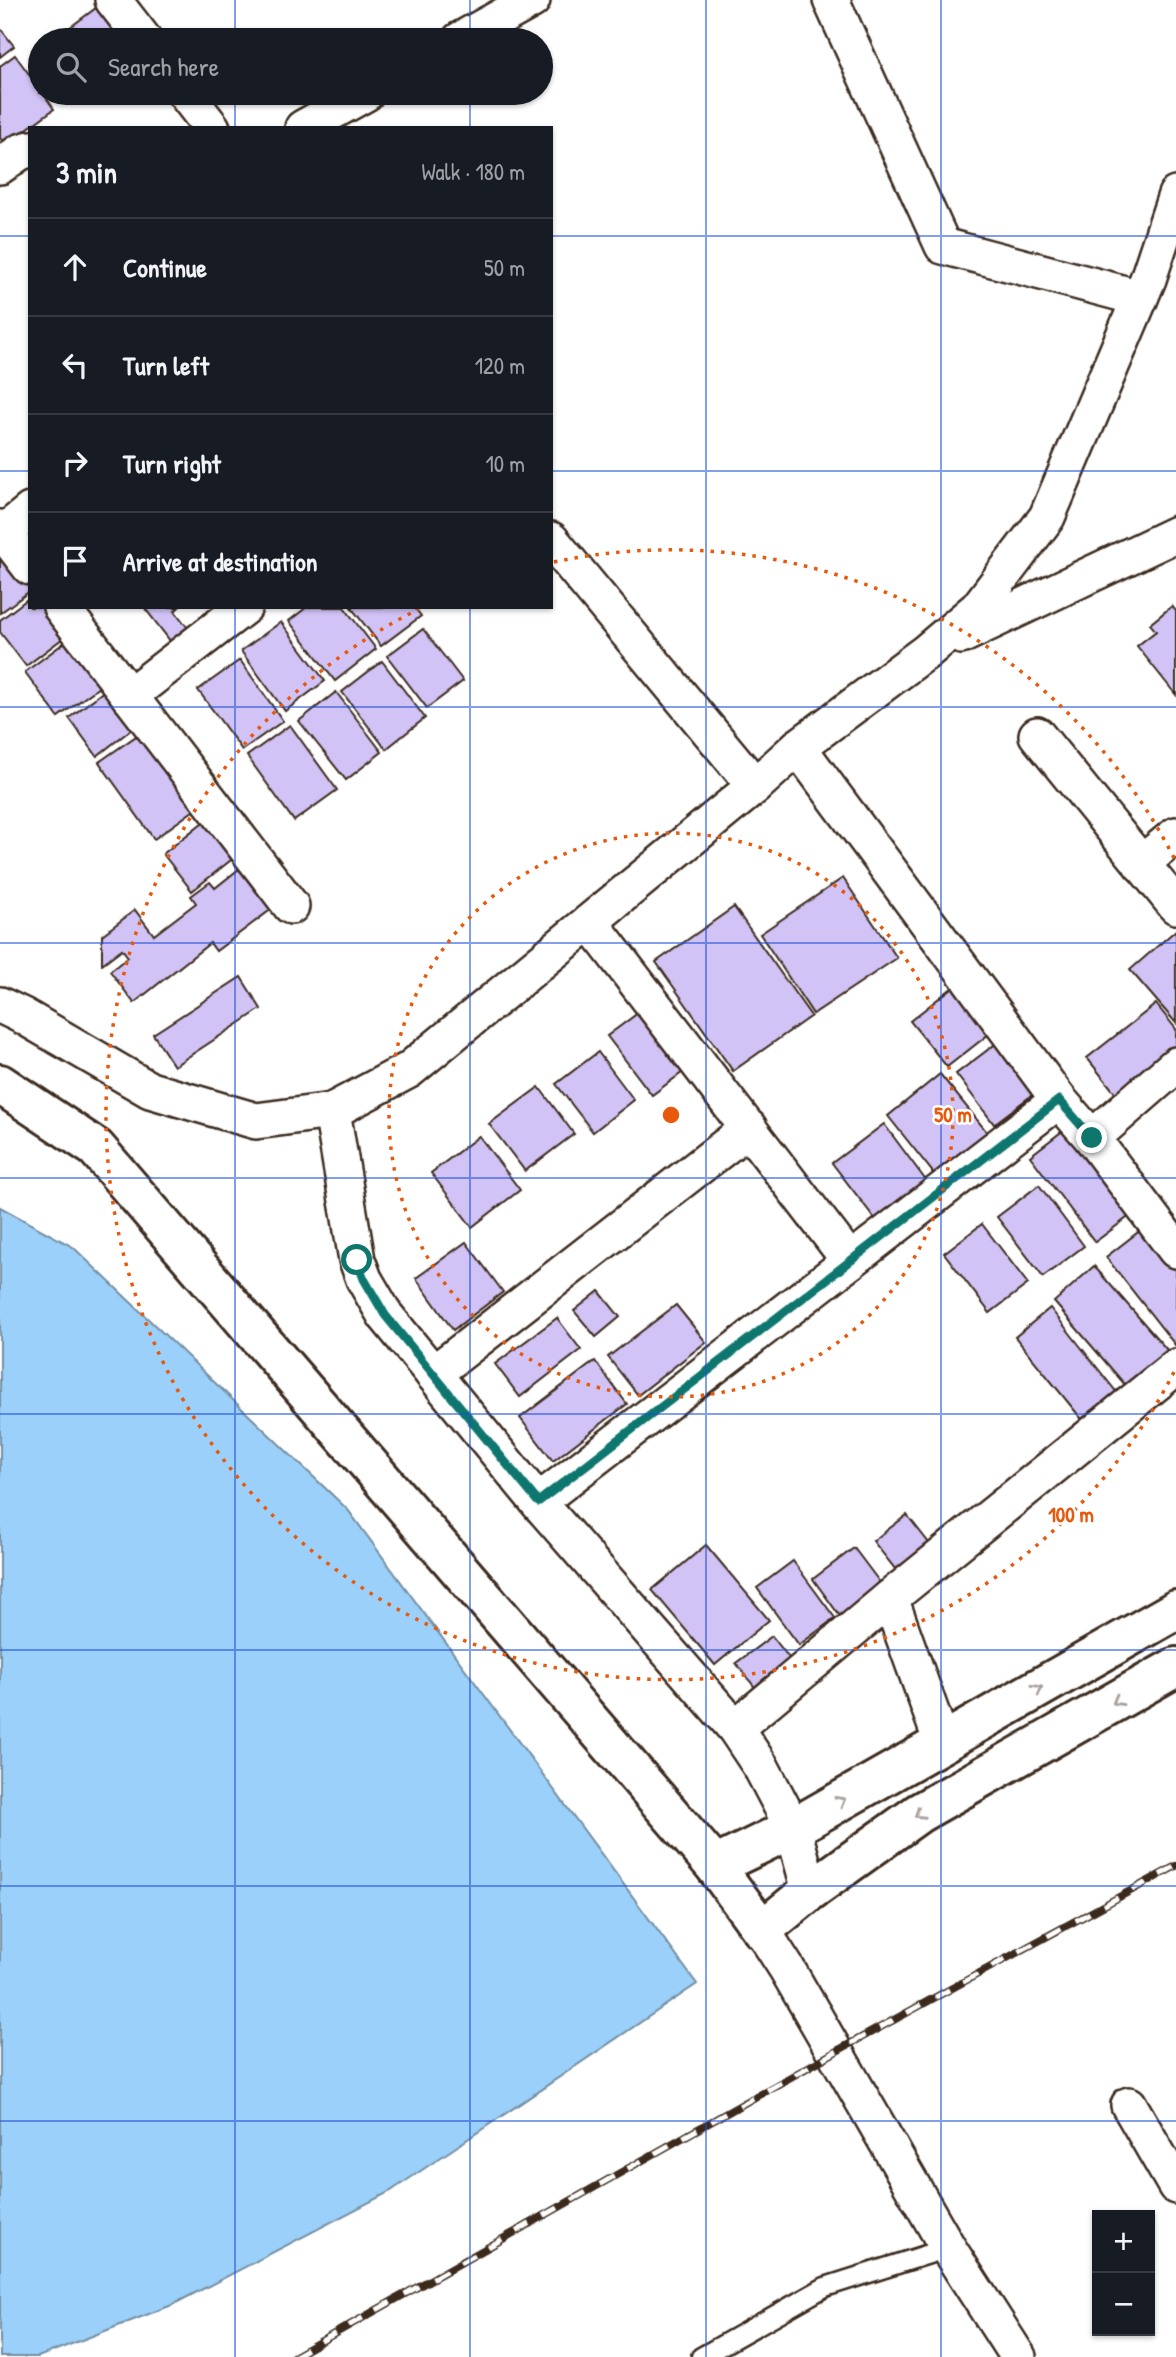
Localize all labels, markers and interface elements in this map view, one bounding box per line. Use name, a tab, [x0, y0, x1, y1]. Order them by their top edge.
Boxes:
search box	[28, 28, 553, 105]
icon: search	[52, 48, 90, 86]
text: Search here	[108, 49, 219, 84]
text: 3 min	[56, 152, 117, 192]
text: Walk · 180 m	[421, 156, 525, 187]
icon: ahead	[56, 248, 94, 286]
text: Continue	[123, 250, 207, 285]
text: 50 m	[484, 252, 525, 283]
icon: left	[56, 346, 94, 384]
text: Turn left	[123, 348, 209, 383]
text: 120 m	[475, 350, 525, 381]
icon: right	[56, 444, 94, 482]
text: Turn right	[123, 446, 221, 481]
text: 10 m	[485, 448, 525, 479]
icon: arrive	[56, 542, 94, 580]
text: Arrive at destination	[123, 544, 318, 579]
text: 50 m	[934, 1100, 972, 1129]
centre of rings	[659, 1103, 683, 1127]
route end	[1076, 1122, 1107, 1153]
route start	[341, 1244, 372, 1275]
text: 100 m	[1048, 1500, 1094, 1529]
one-way arrow	[1031, 1684, 1044, 1697]
one-way arrow	[1111, 1693, 1124, 1706]
one-way arrow	[833, 1796, 846, 1809]
one-way arrow	[914, 1805, 927, 1818]
map controls	[1092, 2210, 1155, 2336]
button: +	[1092, 2210, 1155, 2273]
button: −	[1092, 2273, 1155, 2336]

